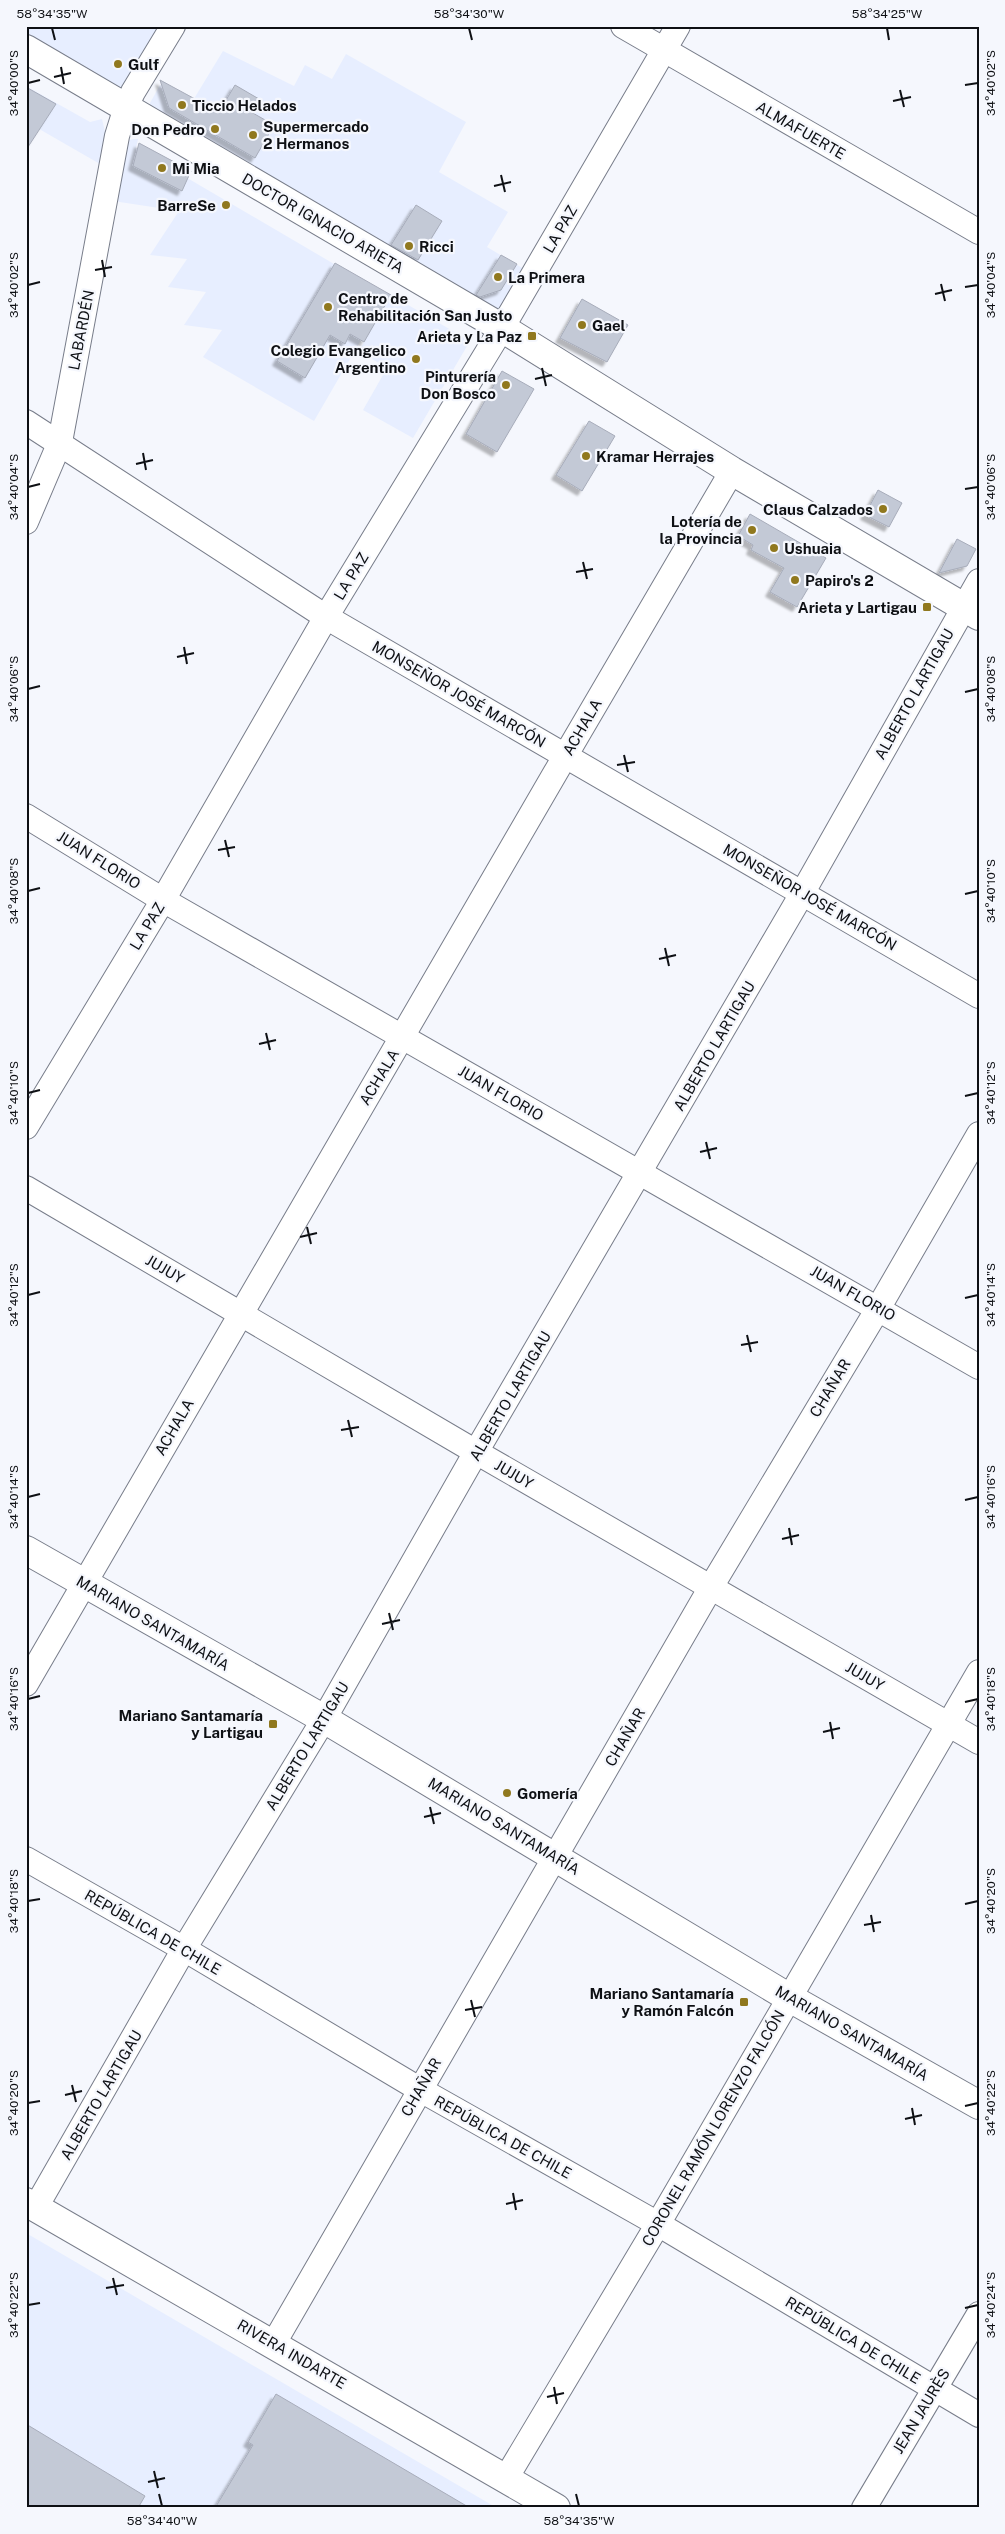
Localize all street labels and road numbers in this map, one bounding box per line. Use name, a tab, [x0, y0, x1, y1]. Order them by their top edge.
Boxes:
street label: ALMAFUERTE	[753, 98, 849, 162]
street label: DOCTOR IGNACIO ARIETA	[239, 170, 407, 276]
street label: LA PAZ	[540, 202, 580, 256]
street label: LABARDÉN	[65, 288, 97, 372]
street label: LA PAZ	[330, 549, 372, 603]
street label: ALBERTO LARTIGAU	[871, 626, 957, 762]
street label: MONSEÑOR JOSÉ MARCÓN	[369, 636, 549, 751]
street label: ACHALA	[559, 696, 605, 758]
street label: JUAN FLORIO	[54, 828, 144, 892]
street label: MONSEÑOR JOSÉ MARCÓN	[720, 839, 900, 954]
street label: LA PAZ	[126, 899, 168, 953]
street label: ALBERTO LARTIGAU	[670, 978, 758, 1114]
street label: ACHALA	[356, 1046, 402, 1108]
street label: JUAN FLORIO	[456, 1062, 546, 1124]
street label: JUJUY	[143, 1251, 187, 1287]
street label: JUAN FLORIO	[808, 1262, 898, 1324]
street label: ALBERTO LARTIGAU	[466, 1328, 554, 1464]
street label: CHAÑAR	[806, 1356, 854, 1420]
street label: ACHALA	[151, 1396, 197, 1458]
street label: JUJUY	[492, 1456, 536, 1492]
street label: MARIANO SANTAMARÍA	[73, 1572, 233, 1674]
street label: JUJUY	[843, 1658, 887, 1694]
street label: ALBERTO LARTIGAU	[262, 1679, 352, 1813]
street label: CHAÑAR	[601, 1705, 649, 1769]
street label: MARIANO SANTAMARÍA	[425, 1774, 583, 1878]
street label: REPÚBLICA DE CHILE	[82, 1885, 225, 1978]
street label: MARIANO SANTAMARÍA	[772, 1982, 932, 2084]
street label: CORONEL RAMÓN LORENZO FALCÓN	[637, 2007, 788, 2249]
street label: ALBERTO LARTIGAU	[57, 2027, 145, 2163]
street label: CHAÑAR	[397, 2055, 445, 2119]
street label: REPÚBLICA DE CHILE	[431, 2091, 575, 2182]
street label: REPÚBLICA DE CHILE	[782, 2292, 924, 2387]
street label: RIVERA INDARTE	[235, 2316, 349, 2392]
street label: JEAN JAURÈS	[889, 2365, 953, 2457]

